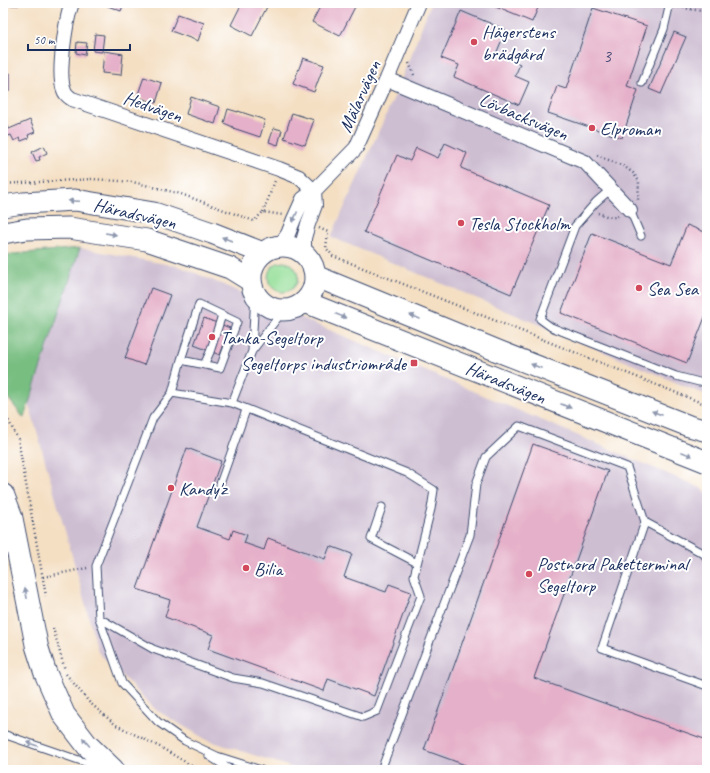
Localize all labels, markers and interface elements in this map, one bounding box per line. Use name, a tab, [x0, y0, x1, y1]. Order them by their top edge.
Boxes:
place label: Hägerstens brädgård	[482, 20, 556, 66]
scale bar	[28, 26, 130, 52]
text: 50 m	[34, 32, 56, 48]
marker: Hägerstens brädgård	[469, 37, 479, 47]
house number: 3	[603, 46, 612, 67]
street label: Mälarvägen	[333, 56, 387, 136]
street label: Hedvägen	[120, 86, 186, 128]
street label: Lövbacksvägen	[476, 87, 572, 147]
place label: Elproman	[600, 117, 661, 141]
marker: Elproman	[587, 123, 597, 133]
street label: Häradsvägen	[91, 193, 179, 235]
one-way arrow	[68, 197, 80, 204]
one-way arrow	[291, 212, 297, 224]
place label: Tesla Stockholm	[469, 212, 572, 236]
marker: Tesla Stockholm	[456, 218, 466, 228]
one-way arrow	[105, 231, 117, 237]
one-way arrow	[220, 235, 232, 241]
place label: Sea Sea	[647, 277, 700, 301]
marker: Sea Sea	[634, 283, 644, 293]
one-way arrow	[336, 314, 348, 320]
one-way arrow	[409, 314, 421, 320]
place label: Tanka-Segeltorp	[220, 326, 325, 350]
marker: Tanka-Segeltorp	[207, 332, 217, 342]
place label: Segeltorps industriområde	[241, 352, 408, 376]
street label: Häradsvägen	[462, 356, 550, 410]
marker: Segeltorps industriområde	[409, 358, 419, 368]
one-way arrow	[529, 363, 541, 369]
one-way arrow	[561, 403, 573, 409]
one-way arrow	[650, 410, 662, 416]
one-way arrow	[682, 451, 694, 457]
place label: Kandy'z	[179, 477, 229, 501]
marker: Kandy'z	[166, 483, 176, 493]
place label: Postnord Paketterminal Segeltorp	[537, 552, 691, 598]
place label: Bilia	[254, 557, 284, 581]
marker: Bilia	[241, 563, 251, 573]
marker: Postnord Paketterminal Segeltorp	[524, 569, 534, 579]
one-way arrow	[23, 587, 29, 599]
one-way arrow	[81, 737, 90, 747]
one-way arrow	[25, 741, 37, 747]

